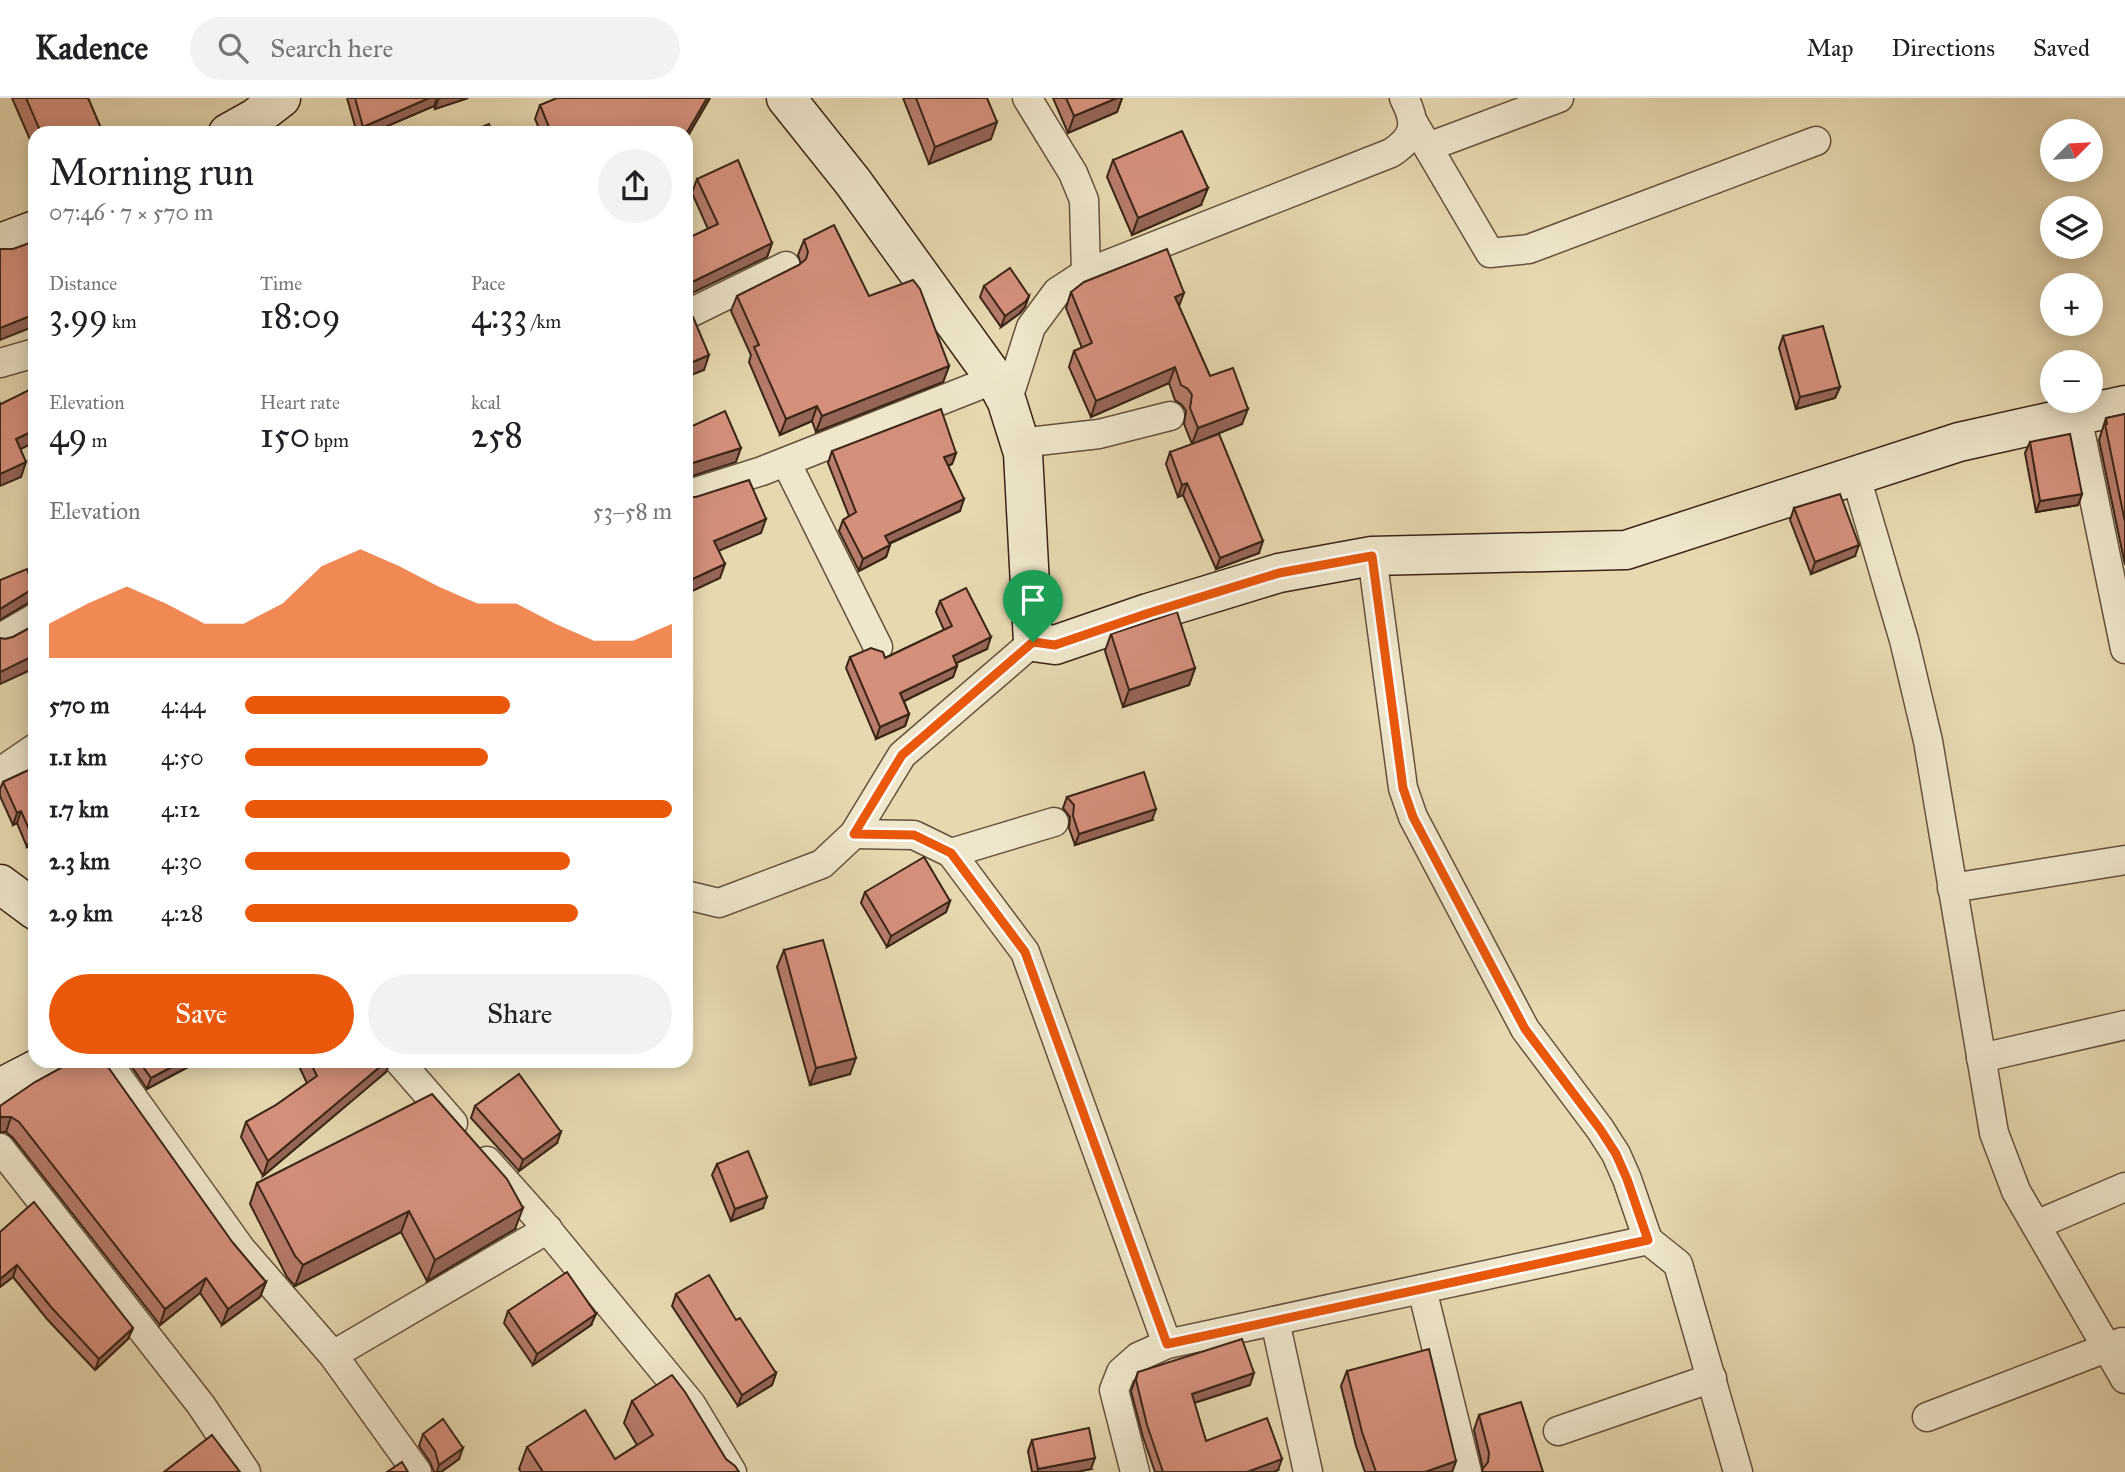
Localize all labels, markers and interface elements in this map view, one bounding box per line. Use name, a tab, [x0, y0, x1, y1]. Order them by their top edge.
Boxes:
search box	[190, 17, 680, 80]
text: Kadence	[35, 28, 148, 68]
icon: search	[214, 29, 252, 67]
text: Search here	[270, 32, 393, 64]
text: Map	[1807, 33, 1854, 63]
text: Directions	[1892, 33, 1995, 63]
text: Saved	[2033, 33, 2090, 63]
north arrow	[2040, 119, 2104, 182]
map controls	[2040, 119, 2103, 413]
text: Morning run	[49, 149, 254, 195]
button: share	[598, 149, 672, 223]
button: layers	[2040, 196, 2103, 259]
text: 07:46 · 7 × 570 m	[49, 198, 213, 226]
text: Distance	[49, 272, 117, 295]
text: Time	[260, 272, 302, 295]
text: Pace	[471, 272, 505, 295]
button: +	[2040, 273, 2103, 336]
text: 3.99	[49, 295, 108, 338]
text: 18:09	[260, 295, 340, 338]
text: 4:33	[471, 295, 527, 338]
text: km	[108, 310, 137, 333]
text: /km	[527, 310, 561, 333]
button: −	[2040, 350, 2103, 413]
text: Elevation	[49, 391, 124, 414]
text: Heart rate	[260, 391, 340, 414]
text: kcal	[471, 391, 501, 414]
text: 49	[49, 414, 87, 457]
text: 150	[260, 414, 310, 457]
text: 258	[471, 414, 523, 457]
text: m	[87, 429, 107, 452]
text: bpm	[310, 429, 349, 452]
text: Elevation	[49, 497, 140, 525]
text: 53–58 m	[593, 497, 672, 525]
pin	[1003, 570, 1063, 642]
icon: arrive	[1014, 581, 1052, 619]
text: 570 m	[49, 691, 110, 719]
text: 4:44	[161, 691, 205, 719]
text: 1.1 km	[49, 743, 107, 771]
text: 4:50	[161, 743, 204, 771]
text: 1.7 km	[49, 795, 109, 823]
text: 4:12	[161, 795, 200, 823]
text: 2.3 km	[49, 847, 110, 875]
text: 4:30	[161, 847, 202, 875]
text: 2.9 km	[49, 899, 113, 927]
text: 4:28	[161, 899, 203, 927]
button: Save	[49, 974, 354, 1054]
button: Share	[368, 974, 672, 1054]

